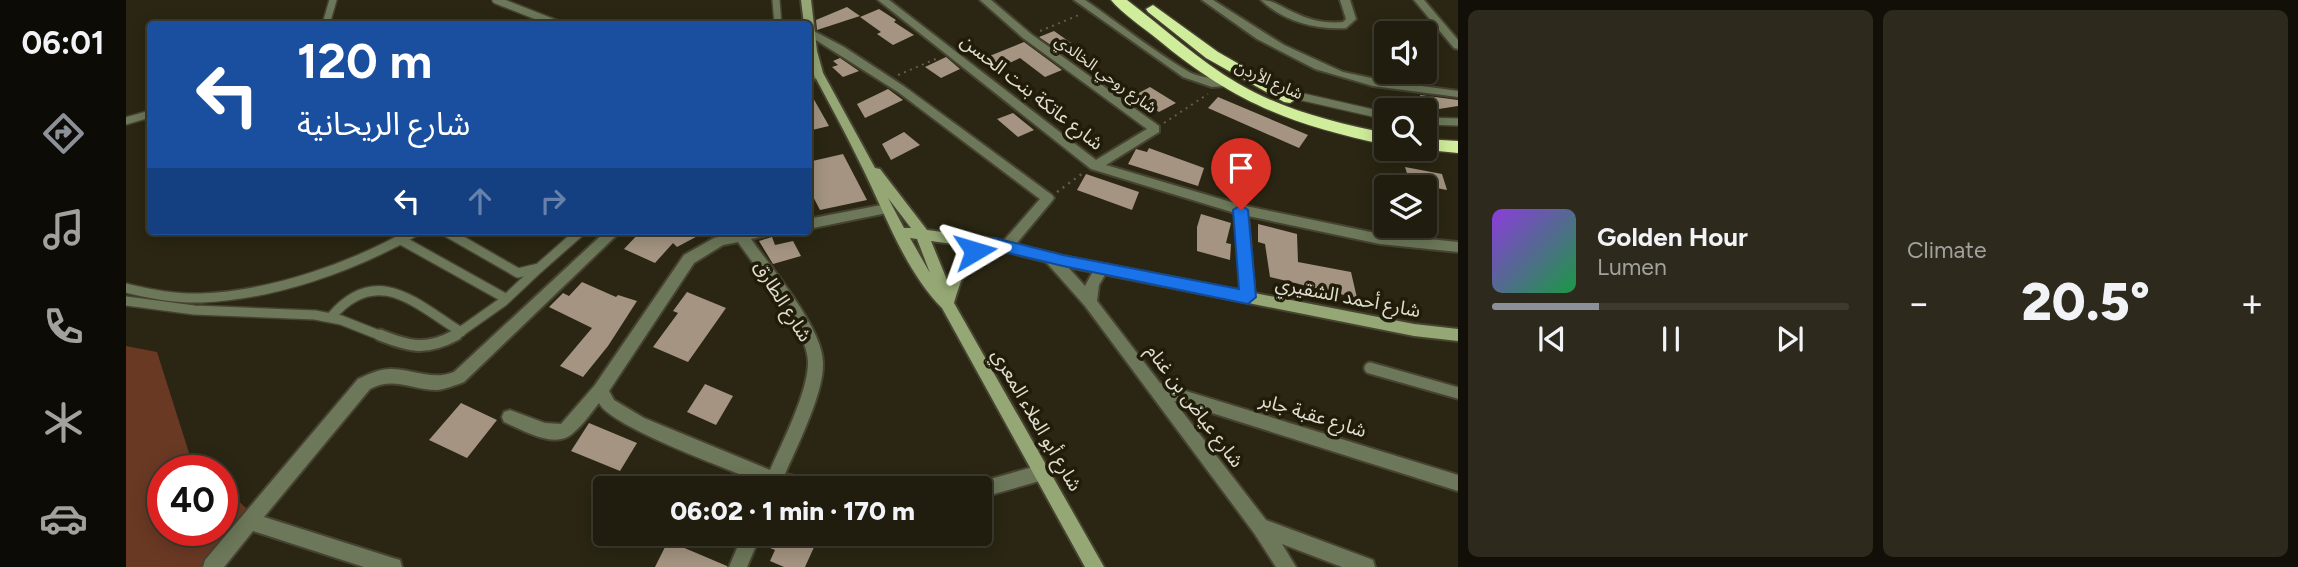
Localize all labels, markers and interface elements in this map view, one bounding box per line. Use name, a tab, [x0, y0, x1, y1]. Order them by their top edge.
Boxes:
map controls	[1374, 21, 1437, 238]
button: sound	[1374, 21, 1437, 84]
text: 06:01	[21, 24, 105, 62]
street label: شارع عاتكة بنت الحسن	[955, 29, 1108, 156]
text: 120 m	[297, 31, 432, 90]
street label: شارع روحي الخالدي	[1050, 31, 1161, 120]
icon: left	[182, 49, 273, 140]
street label: شارع الأردن	[1231, 57, 1306, 106]
button: search	[1374, 98, 1437, 161]
text: شارع الريحانية	[297, 105, 470, 143]
icon: directions	[39, 109, 88, 158]
pin	[1211, 138, 1271, 210]
icon: arrive	[1222, 149, 1260, 187]
button: layers	[1374, 175, 1437, 238]
icon: left	[388, 182, 426, 220]
icon: ahead	[461, 182, 499, 220]
icon: right	[534, 182, 572, 220]
icon: music	[39, 205, 88, 254]
position arrow	[938, 214, 1012, 288]
text: Golden Hour	[1597, 221, 1748, 253]
text: Climate	[1907, 236, 1986, 264]
text: Lumen	[1597, 253, 1667, 281]
street label: شارع الطارق	[747, 256, 817, 347]
text: 20.5°	[2021, 271, 2150, 333]
street label: شارع أحمد الشقيري	[1273, 272, 1422, 326]
text: −	[1907, 280, 1931, 326]
text: +	[2240, 280, 2264, 326]
icon: phone	[39, 302, 88, 351]
icon: previous	[1533, 320, 1571, 358]
icon: pause	[1652, 320, 1690, 358]
icon: next	[1771, 320, 1809, 358]
street label: شارع عياض بن غنام	[1139, 340, 1249, 474]
street label: شارع أبو العلاء المعري	[984, 345, 1087, 497]
street label: شارع عقبة جابر	[1255, 388, 1369, 444]
icon: climate	[39, 398, 88, 447]
speed limit sign: 40	[147, 455, 238, 546]
icon: car	[39, 494, 88, 543]
text: 06:02 · 1 min · 170 m	[670, 495, 915, 527]

